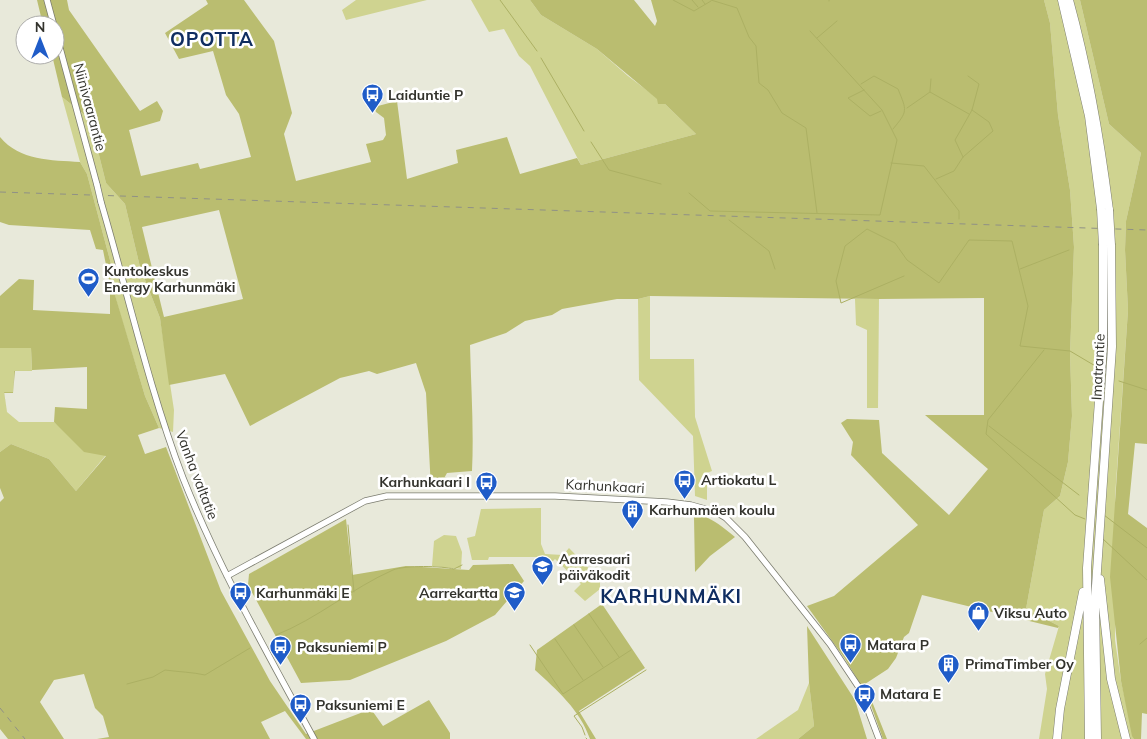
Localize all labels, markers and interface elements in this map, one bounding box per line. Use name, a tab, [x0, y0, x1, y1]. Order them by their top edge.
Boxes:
north arrow	[15, 15, 65, 65]
text: N	[35, 18, 45, 36]
district label: OPOTTA	[170, 27, 254, 51]
street label: Niinivaarantie	[70, 61, 110, 153]
bus stop icon: Laiduntie P	[360, 83, 384, 114]
place label: Laiduntie P	[388, 86, 463, 104]
place label: Kuntokeskus Energy Karhunmäki	[104, 262, 235, 296]
sports icon: Kuntokeskus Energy Karhunmäki	[76, 267, 100, 298]
street label: Imatrantie	[1087, 333, 1109, 401]
street label: Vanha valtatie	[172, 428, 222, 522]
bus stop icon: Artiokatu L	[673, 468, 697, 499]
bus stop icon: Karhunkaari I	[474, 470, 498, 501]
place label: Artiokatu L	[701, 471, 776, 489]
place label: Karhunkaari I	[379, 473, 470, 491]
street label: Karhunkaari	[565, 475, 645, 497]
building icon: Karhunmäen koulu	[621, 498, 645, 529]
place label: Karhunmäen koulu	[649, 501, 775, 519]
place label: Aarresaari päiväkodit	[559, 550, 631, 584]
school or university icon: Aarresaari päiväkodit	[531, 555, 555, 586]
bus stop icon: Karhunmäki E	[228, 581, 252, 612]
school or university icon: Aarrekartta	[502, 581, 526, 612]
place label: Karhunmäki E	[256, 584, 350, 602]
place label: Aarrekartta	[419, 584, 498, 602]
district label: KARHUNMÄKI	[600, 584, 742, 608]
shop icon: Viksu Auto	[966, 601, 990, 632]
place label: Viksu Auto	[993, 604, 1067, 622]
bus stop icon: Matara P	[839, 633, 863, 664]
bus stop icon: Paksuniemi P	[269, 635, 293, 666]
place label: Matara P	[867, 636, 929, 654]
place label: Paksuniemi P	[297, 638, 387, 656]
building icon: PrimaTimber Oy	[937, 652, 961, 683]
place label: PrimaTimber Oy	[965, 655, 1074, 673]
bus stop icon: Matara E	[852, 682, 876, 713]
place label: Matara E	[880, 685, 941, 703]
bus stop icon: Paksuniemi E	[288, 693, 312, 724]
place label: Paksuniemi E	[316, 696, 405, 714]

